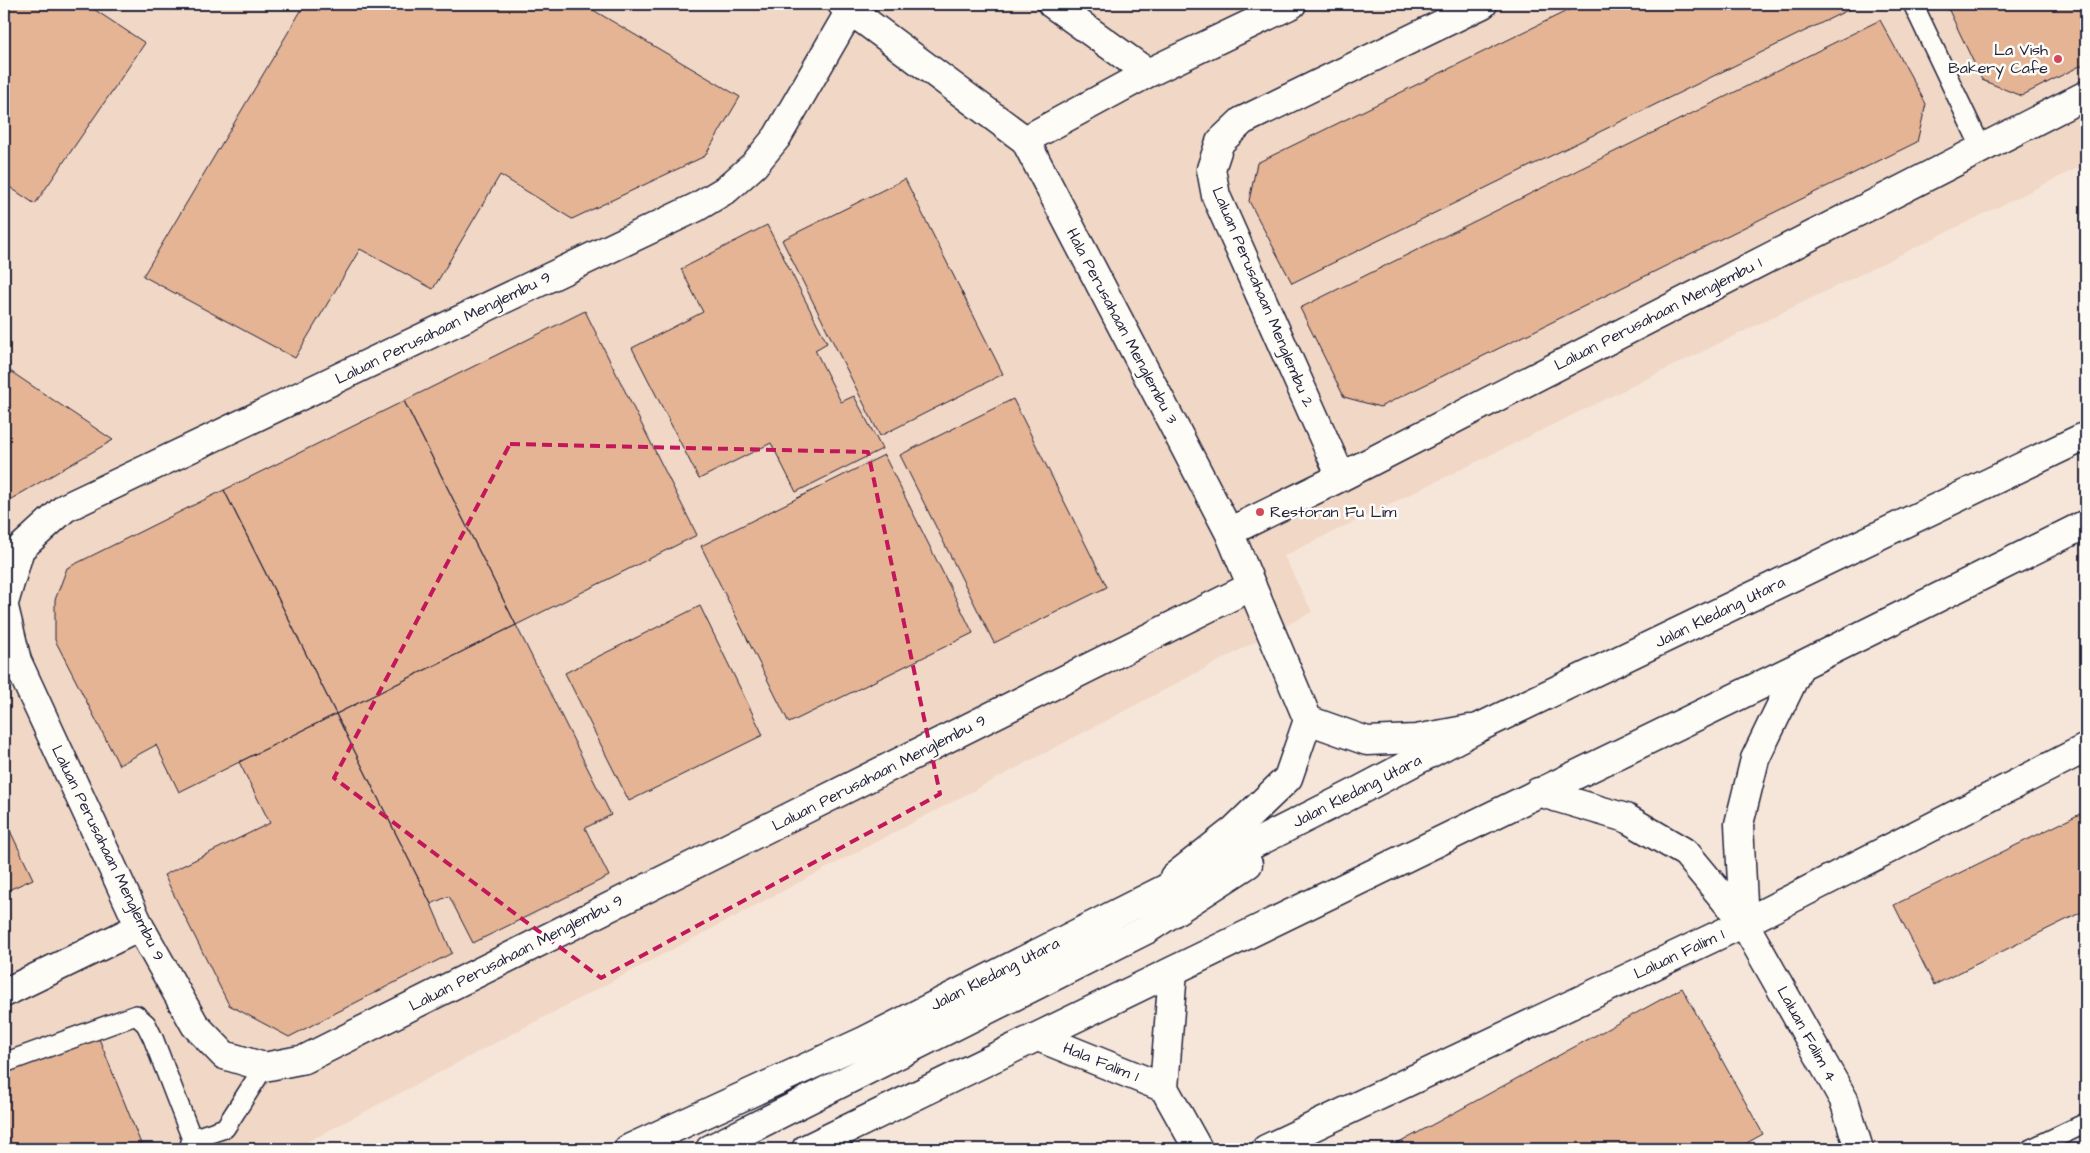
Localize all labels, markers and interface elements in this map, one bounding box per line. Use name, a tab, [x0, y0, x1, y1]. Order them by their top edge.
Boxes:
place label: La Vish Bakery Cafe	[1948, 39, 2048, 80]
marker: La Vish Bakery Cafe	[2052, 53, 2064, 65]
street label: Laluan Perusahaan Menglembu 2	[1206, 183, 1320, 411]
street label: Hala Perusahaan Menglembu 3	[1060, 224, 1183, 428]
street label: Laluan Perusahaan Menglembu 1	[1550, 252, 1766, 377]
street label: Laluan Perusahaan Menglembu 9	[331, 266, 555, 391]
place label: Restoran Fu Lim	[1270, 501, 1397, 523]
marker: Restoran Fu Lim	[1254, 506, 1266, 518]
street label: Jalan Kledang Utara	[1651, 571, 1789, 654]
street label: Laluan Perusahaan Menglembu 9	[768, 709, 990, 838]
street label: Laluan Perusahaan Menglembu 9	[45, 741, 170, 965]
street label: Jalan Kledang Utara	[1289, 749, 1426, 834]
street label: Laluan Perusahaan Menglembu 9	[405, 889, 627, 1018]
street label: Laluan Falim 1	[1630, 923, 1728, 985]
street label: Jalan Kledang Utara	[927, 932, 1064, 1017]
street label: Laluan Falim 4	[1772, 982, 1842, 1086]
street label: Hala Falim 1	[1060, 1037, 1142, 1087]

